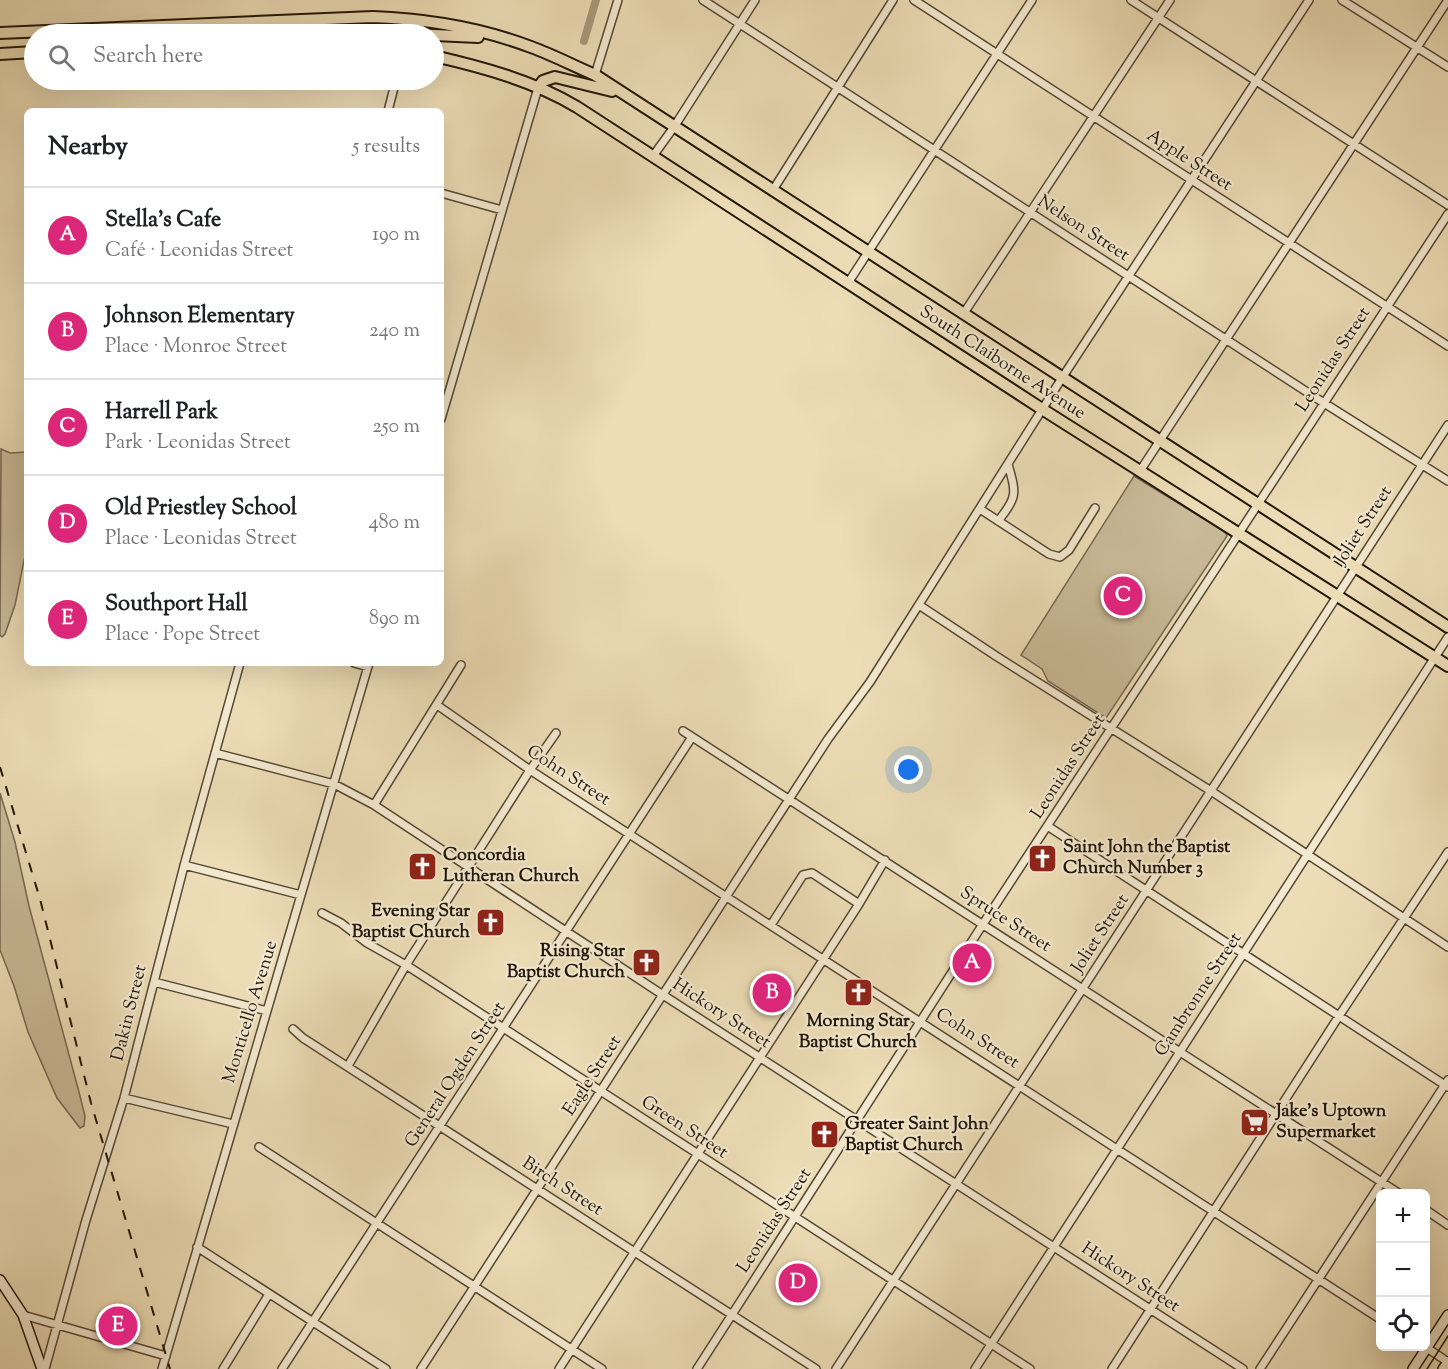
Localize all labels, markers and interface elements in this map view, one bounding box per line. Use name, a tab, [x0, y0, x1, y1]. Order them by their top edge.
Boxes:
search box	[24, 24, 444, 90]
icon: search	[45, 41, 78, 74]
text: Search here	[93, 41, 203, 73]
street label: Apple Street	[1141, 123, 1237, 199]
text: Nearby	[48, 129, 128, 166]
text: 5 results	[353, 133, 420, 162]
street label: Nelson Street	[1032, 189, 1134, 269]
text: Stella's Cafe	[105, 205, 221, 237]
text: A	[59, 221, 76, 250]
text: 190 m	[372, 221, 420, 250]
text: Café · Leonidas Street	[105, 237, 293, 266]
street label: South Claiborne Avenue	[914, 299, 1090, 427]
text: Johnson Elementary	[105, 301, 295, 333]
street label: Leonidas Street	[1290, 302, 1378, 418]
text: B	[61, 317, 74, 346]
text: 240 m	[369, 317, 420, 346]
text: Place · Monroe Street	[105, 333, 287, 362]
text: Harrell Park	[105, 397, 218, 429]
text: C	[59, 413, 76, 442]
text: 250 m	[372, 413, 420, 442]
text: Park · Leonidas Street	[105, 429, 291, 458]
street label: Joliet Street	[1328, 481, 1399, 572]
text: Old Priestley School	[105, 493, 297, 525]
text: D	[60, 509, 75, 538]
text: 480 m	[369, 509, 420, 538]
text: Place · Leonidas Street	[105, 525, 297, 554]
pin: C	[1104, 574, 1142, 618]
text: Southport Hall	[105, 589, 248, 621]
text: E	[61, 605, 74, 634]
text: 890 m	[369, 605, 420, 634]
text: Place · Pope Street	[105, 621, 260, 650]
street label: Leonidas Street	[1025, 709, 1113, 825]
street label: Cohn Street	[521, 739, 615, 813]
your location	[894, 755, 923, 784]
place label: Saint John the Baptist Church Number 3	[1063, 835, 1231, 882]
church icon: Saint John the Baptist Church Number 3	[1026, 842, 1058, 874]
place label: Concordia Lutheran Church	[443, 843, 580, 890]
church icon: Concordia Lutheran Church	[406, 850, 438, 882]
street label: Spruce Street	[954, 881, 1056, 959]
street label: Joliet Street	[1065, 889, 1136, 980]
place label: Evening Star Baptist Church	[352, 899, 470, 946]
church icon: Evening Star Baptist Church	[475, 906, 507, 938]
street label: Cambronne Street	[1149, 928, 1249, 1062]
street label: Monticello Avenue	[217, 937, 285, 1087]
place label: Rising Star Baptist Church	[507, 939, 625, 986]
pin: A	[952, 940, 992, 986]
church icon: Rising Star Baptist Church	[630, 946, 662, 978]
street label: Dakin Street	[105, 962, 155, 1064]
pin: B	[752, 970, 792, 1016]
street label: Hickory Street	[667, 972, 775, 1056]
church icon: Morning Star Baptist Church	[842, 977, 874, 1009]
street label: General Ogden Street	[399, 997, 513, 1153]
street label: Cohn Street	[930, 1002, 1024, 1076]
place label: Morning Star Baptist Church	[799, 1009, 918, 1056]
street label: Eagle Street	[557, 1031, 629, 1121]
street label: Green Street	[635, 1090, 733, 1166]
place label: Jake's Uptown Supermarket	[1274, 1099, 1387, 1146]
supermarket icon: Jake's Uptown Supermarket	[1239, 1106, 1271, 1138]
place label: Greater Saint John Baptist Church	[845, 1112, 989, 1159]
church icon: Greater Saint John Baptist Church	[808, 1119, 840, 1151]
street label: Birch Street	[516, 1151, 608, 1223]
street label: Leonidas Street	[731, 1163, 819, 1279]
map controls	[1376, 1189, 1430, 1351]
button: +	[1376, 1189, 1430, 1243]
street label: Hickory Street	[1076, 1236, 1184, 1320]
button: −	[1376, 1243, 1430, 1297]
pin: D	[778, 1260, 818, 1306]
button: locate	[1376, 1297, 1430, 1351]
pin: E	[98, 1304, 138, 1348]

